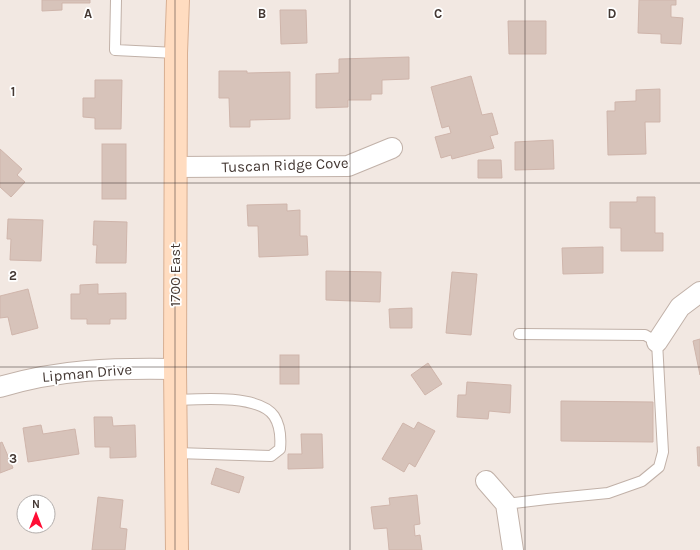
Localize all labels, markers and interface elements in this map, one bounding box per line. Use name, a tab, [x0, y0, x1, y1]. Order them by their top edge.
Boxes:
text: A	[84, 6, 92, 21]
text: B	[258, 6, 266, 21]
text: C	[434, 6, 442, 21]
text: D	[608, 6, 617, 21]
text: 1	[11, 84, 15, 99]
street label: Tuscan Ridge Cove	[221, 154, 349, 176]
street label: 1700 East	[166, 243, 184, 307]
text: 2	[9, 268, 17, 283]
street label: Lipman Drive	[41, 360, 133, 386]
text: 3	[9, 451, 17, 466]
north arrow	[16, 494, 56, 534]
text: N	[32, 498, 40, 511]

